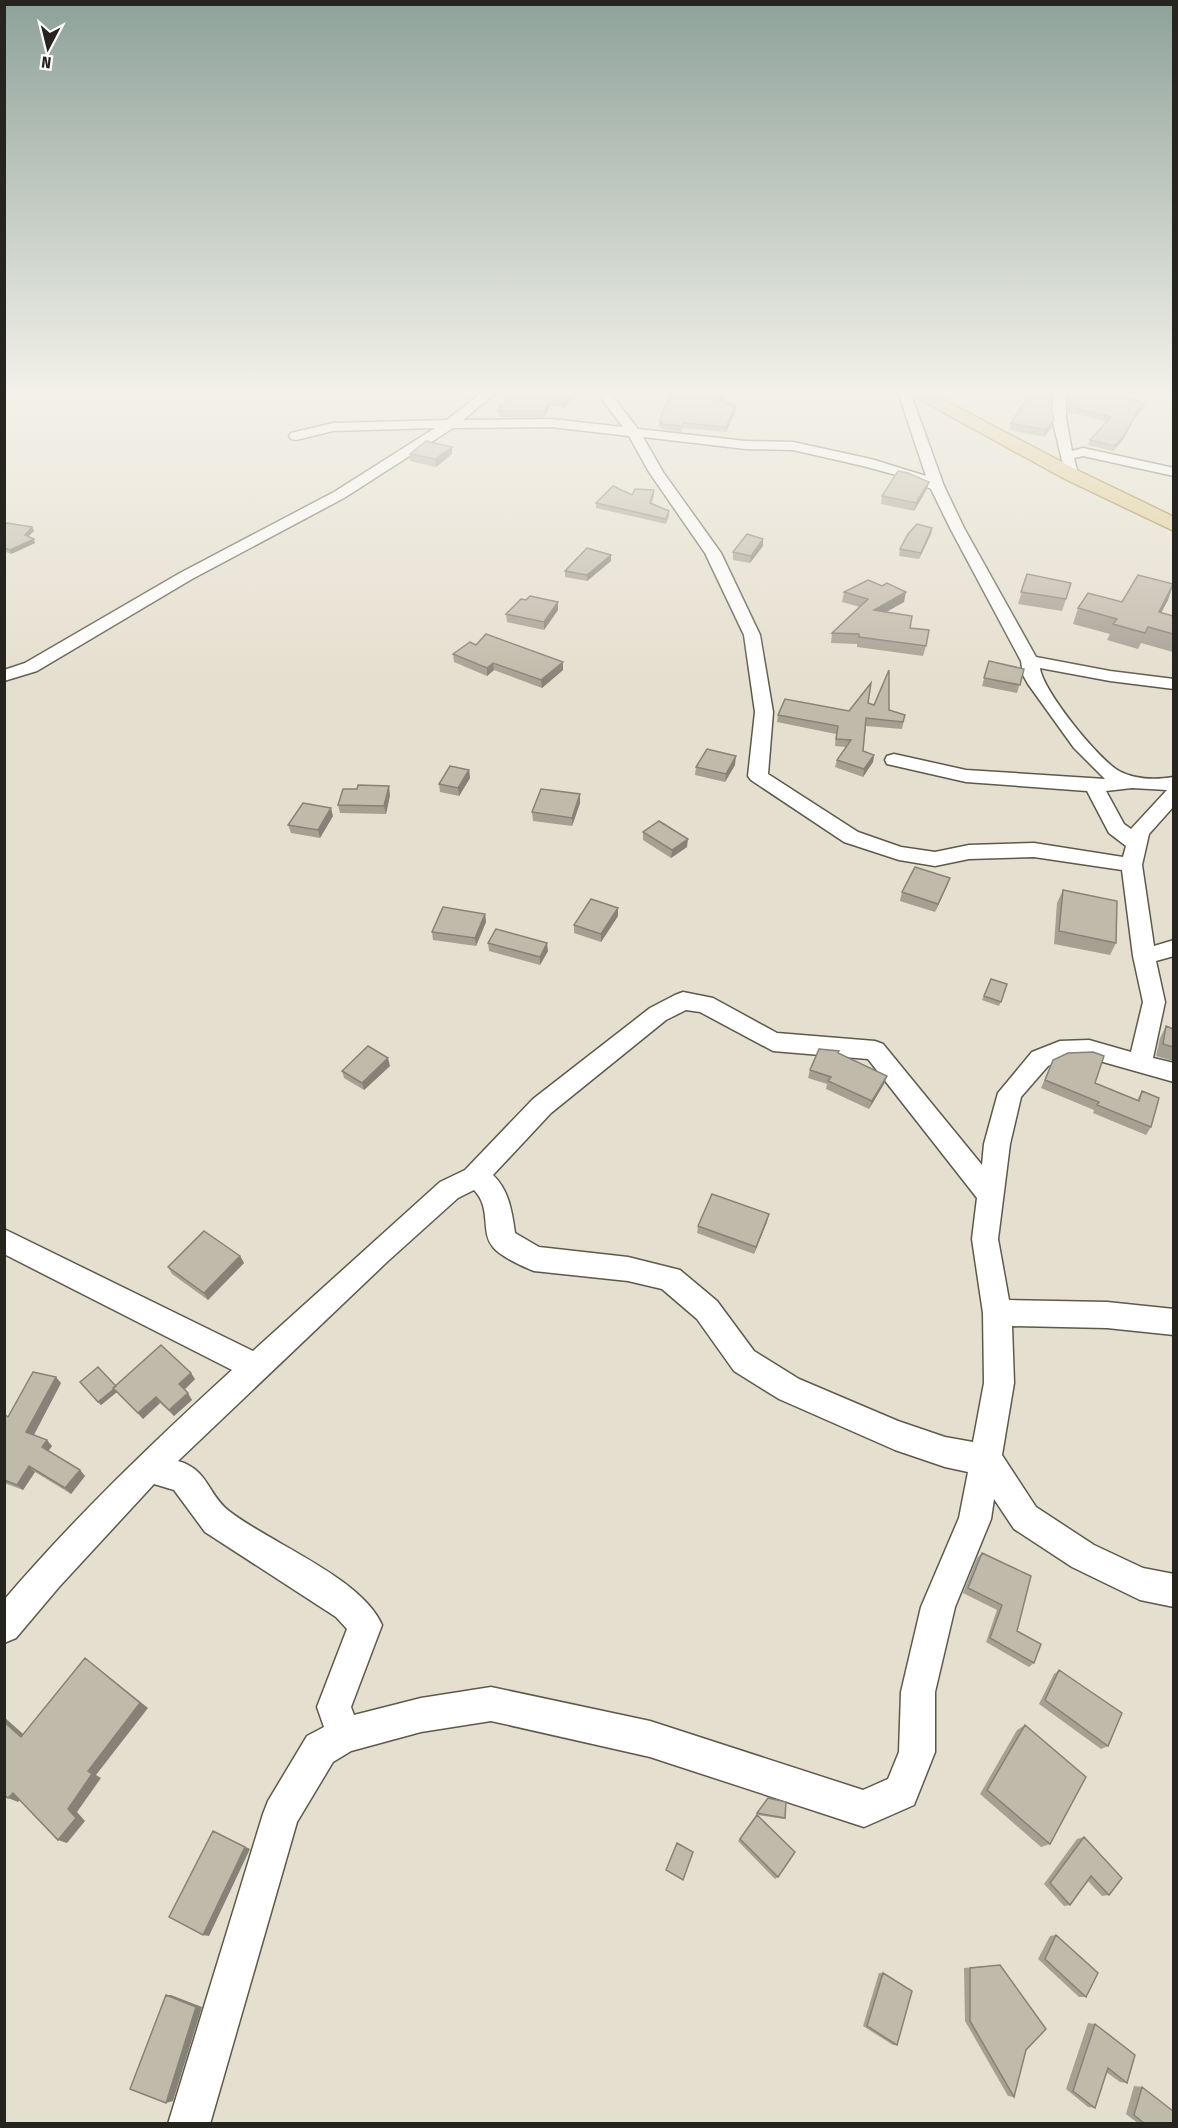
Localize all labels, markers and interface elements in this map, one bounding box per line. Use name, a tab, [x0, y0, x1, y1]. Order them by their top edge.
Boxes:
north arrow	[18, 18, 78, 78]
text: N	[40, 52, 52, 72]

